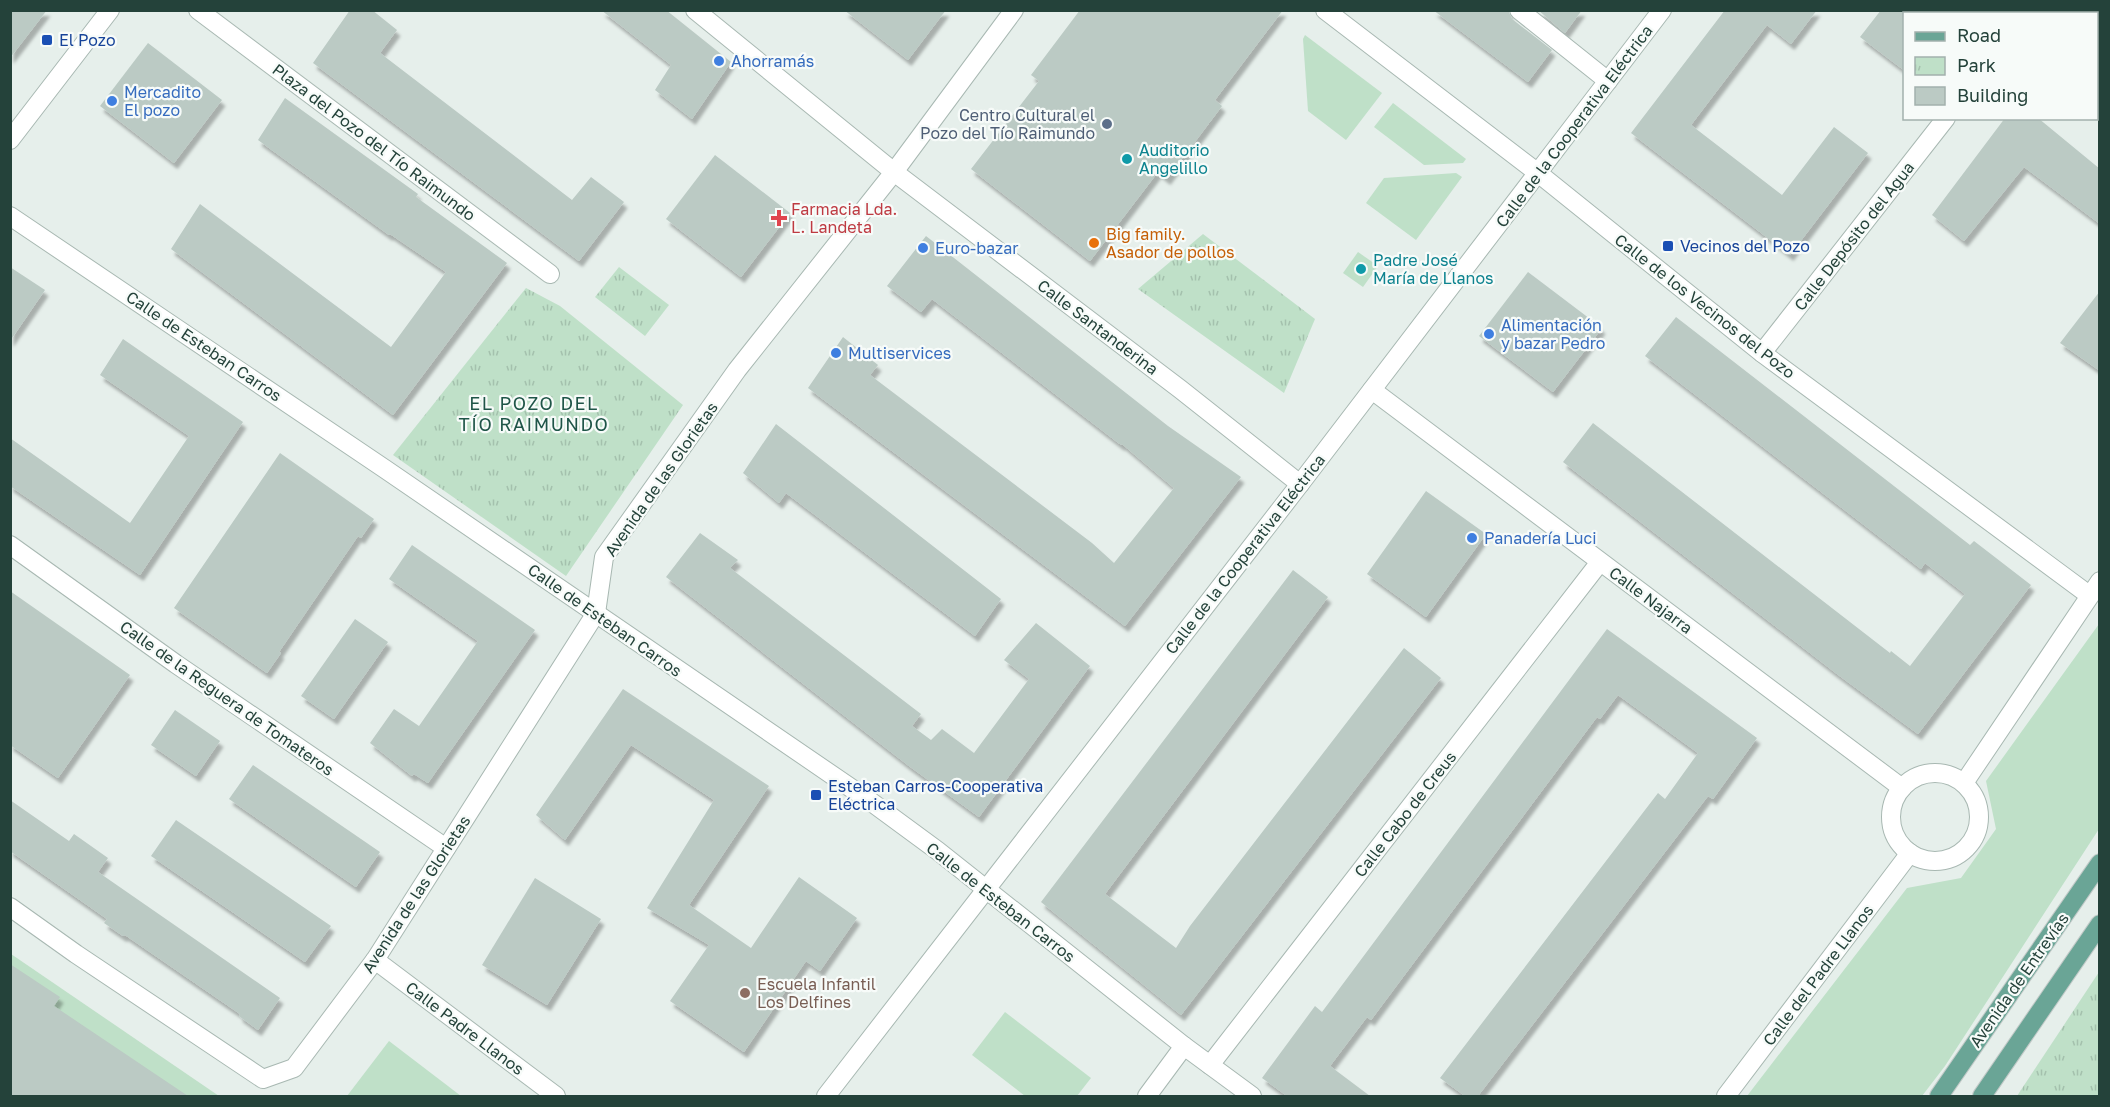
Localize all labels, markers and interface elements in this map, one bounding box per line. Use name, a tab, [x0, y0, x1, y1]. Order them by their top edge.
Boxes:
legend	[1903, 12, 2098, 120]
street label: Calle de la Cooperativa Eléctrica	[1491, 21, 1657, 231]
text: Road	[1957, 24, 2001, 46]
place label: El Pozo	[59, 30, 116, 50]
marker: El Pozo	[40, 33, 54, 47]
place label: Ahorramás	[731, 51, 814, 71]
marker: Ahorramás	[712, 54, 726, 68]
text: Park	[1957, 54, 1996, 76]
street label: Plaza del Pozo del Tío Raimundo	[269, 59, 479, 225]
place label: Mercadito El pozo	[124, 82, 201, 120]
text: Building	[1957, 84, 2028, 106]
marker: Mercadito El pozo	[105, 94, 119, 108]
place label: Centro Cultural el Pozo del Tío Raimundo	[920, 105, 1095, 143]
marker: Centro Cultural el Pozo del Tío Raimundo	[1100, 117, 1114, 131]
place label: Auditorio Angelillo	[1139, 140, 1209, 178]
marker: Auditorio Angelillo	[1120, 152, 1134, 166]
street label: Calle Depósito del Agua	[1790, 158, 1918, 314]
place label: Farmacia Lda. L. Landeta	[791, 199, 897, 237]
marker: Farmacia Lda. L. Landeta	[772, 211, 786, 225]
place label: Big family. Asador de pollos	[1106, 224, 1235, 262]
street label: Calle de los Vecinos del Pozo	[1611, 229, 1799, 383]
marker: Big family. Asador de pollos	[1087, 236, 1101, 250]
place label: Vecinos del Pozo	[1680, 236, 1810, 256]
place label: Euro-bazar	[935, 238, 1019, 258]
marker: Vecinos del Pozo	[1661, 239, 1675, 253]
marker: Euro-bazar	[916, 241, 930, 255]
place label: Padre José María de Llanos	[1373, 250, 1494, 288]
marker: Padre José María de Llanos	[1354, 262, 1368, 276]
street label: Calle Santanderina	[1034, 275, 1162, 379]
street label: Calle de Esteban Carros	[122, 286, 286, 406]
place label: Alimentación y bazar Pedro	[1501, 315, 1605, 353]
marker: Alimentación y bazar Pedro	[1482, 327, 1496, 341]
place label: Multiservices	[848, 343, 951, 363]
marker: Multiservices	[829, 346, 843, 360]
district label: EL POZO DEL TÍO RAIMUNDO	[459, 392, 609, 435]
street label: Avenida de las Glorietas	[600, 398, 722, 560]
street label: Calle de la Cooperativa Eléctrica	[1161, 450, 1329, 658]
place label: Panadería Luci	[1484, 528, 1596, 548]
marker: Panadería Luci	[1465, 531, 1479, 545]
street label: Calle de Esteban Carros	[524, 559, 686, 681]
street label: Calle Najarra	[1605, 562, 1697, 638]
street label: Calle de la Reguera de Tomateros	[116, 616, 338, 780]
street label: Calle Cabo de Creus	[1350, 747, 1460, 881]
place label: Esteban Carros-Cooperativa Eléctrica	[828, 776, 1043, 814]
marker: Esteban Carros-Cooperativa Eléctrica	[809, 788, 823, 802]
street label: Avenida de las Glorietas	[357, 811, 475, 977]
street label: Calle de Esteban Carros	[923, 838, 1079, 966]
street label: Calle del Padre Llanos	[1759, 901, 1877, 1049]
street label: Avenida de Entrevías	[1965, 909, 2073, 1051]
place label: Escuela Infantil Los Delfines	[757, 974, 876, 1012]
street label: Calle Padre Llanos	[402, 977, 528, 1079]
marker: Escuela Infantil Los Delfines	[738, 986, 752, 1000]

